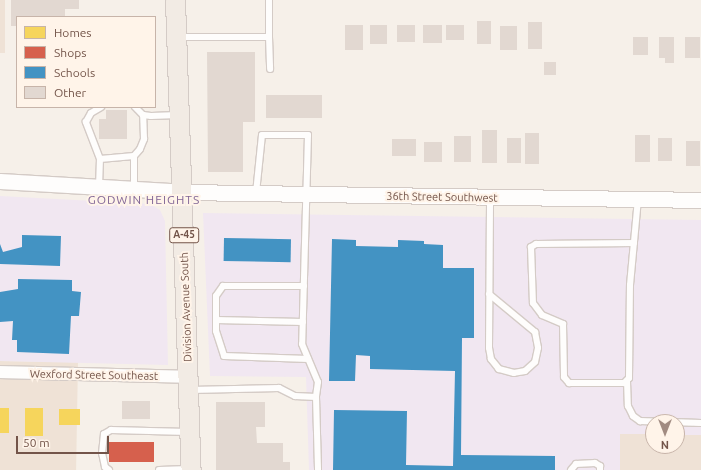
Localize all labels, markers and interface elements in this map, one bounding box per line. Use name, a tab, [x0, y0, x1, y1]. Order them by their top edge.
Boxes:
legend	[16, 16, 156, 108]
text: Homes	[54, 26, 92, 39]
text: Shops	[54, 46, 86, 59]
text: Schools	[54, 66, 95, 79]
text: Other	[54, 86, 86, 99]
street label: 36th Street Southwest	[386, 189, 498, 205]
district label: GODWIN HEIGHTS	[88, 193, 200, 207]
road number: A-45	[169, 227, 199, 243]
street label: Division Avenue South	[177, 252, 195, 362]
street label: Wexford Street Southeast	[30, 367, 158, 383]
north arrow	[645, 414, 685, 454]
scale bar	[18, 428, 111, 454]
text: 50 m	[23, 436, 50, 449]
text: N	[661, 439, 669, 451]

